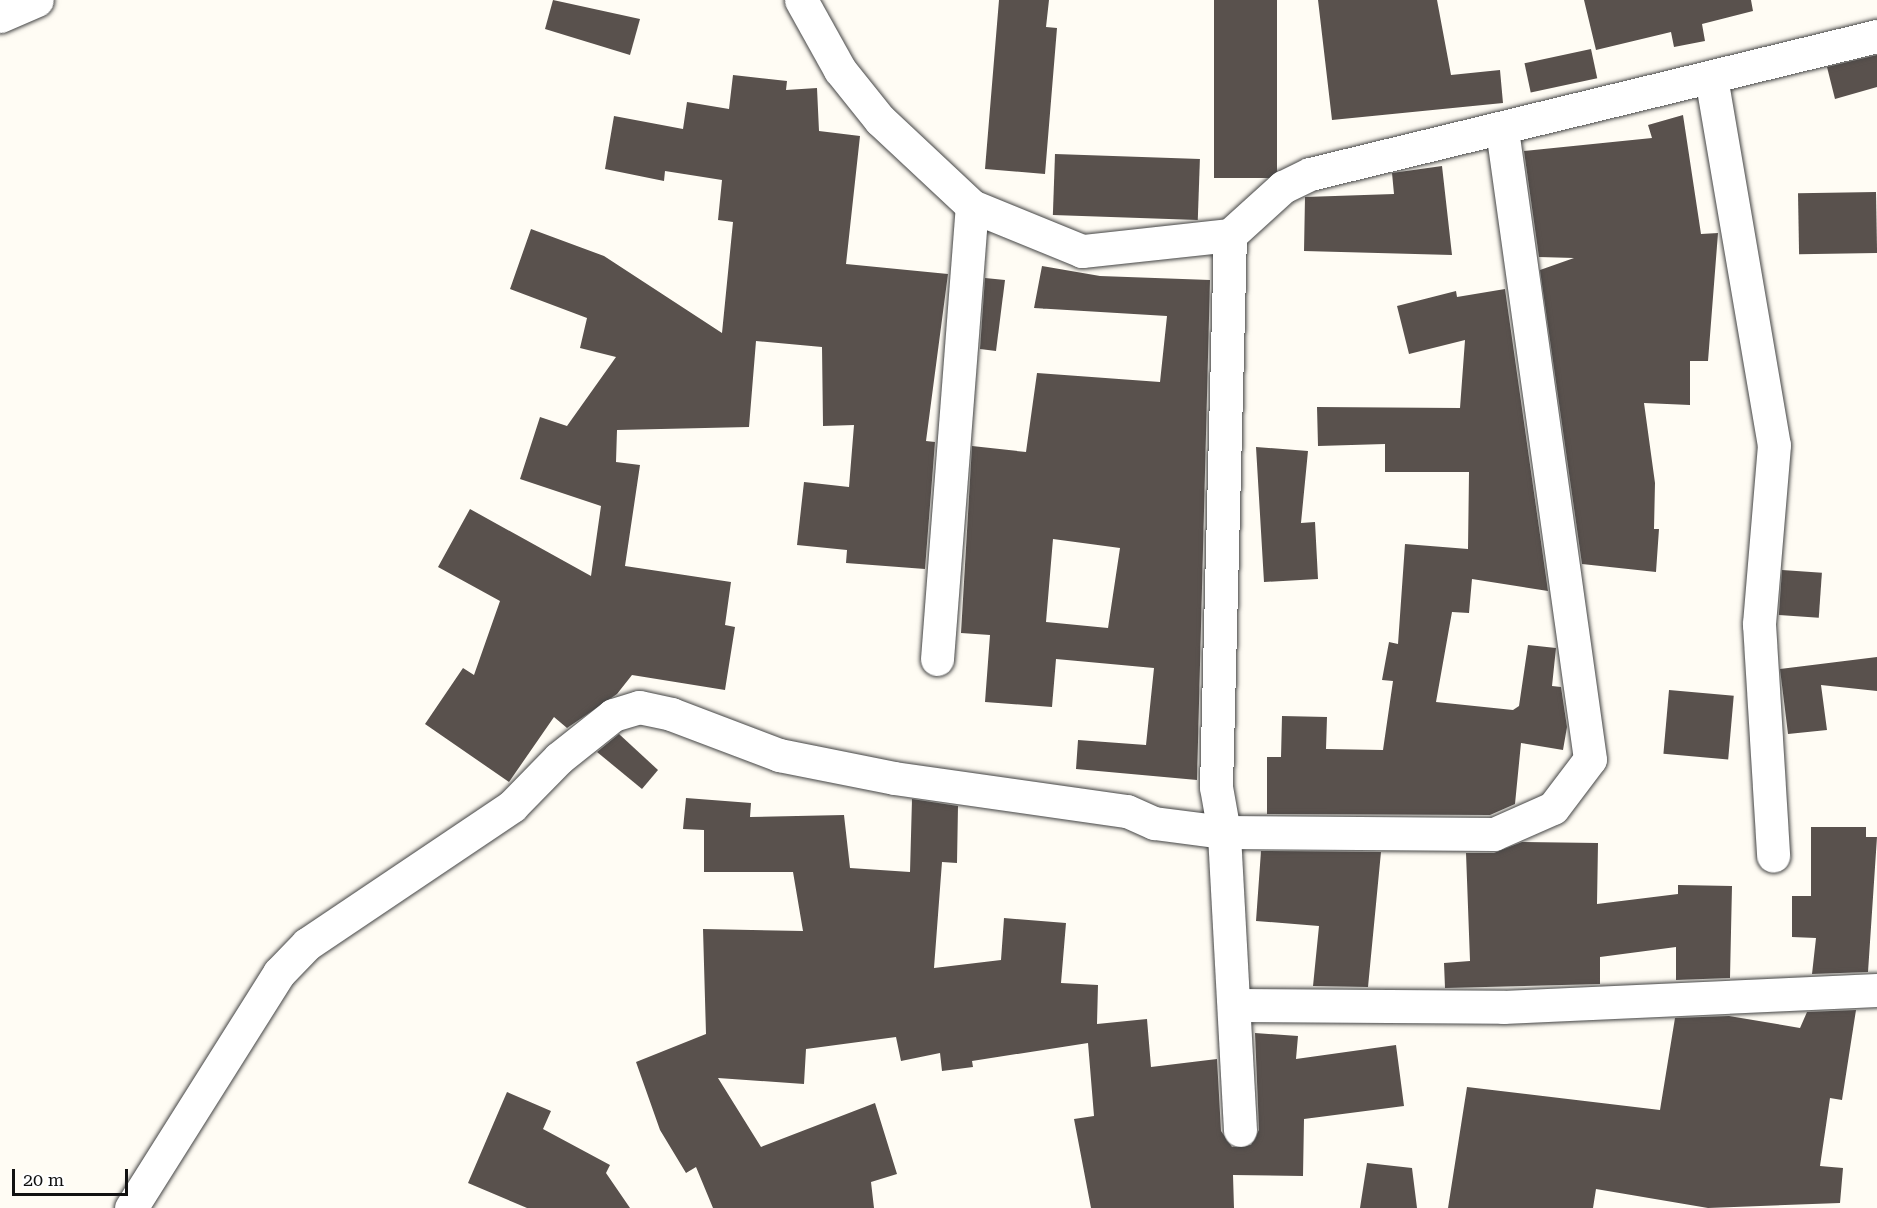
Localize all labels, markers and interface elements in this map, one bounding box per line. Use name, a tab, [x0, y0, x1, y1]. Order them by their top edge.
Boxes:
scale bar	[15, 1157, 130, 1195]
text: 20 m	[23, 1169, 64, 1190]

